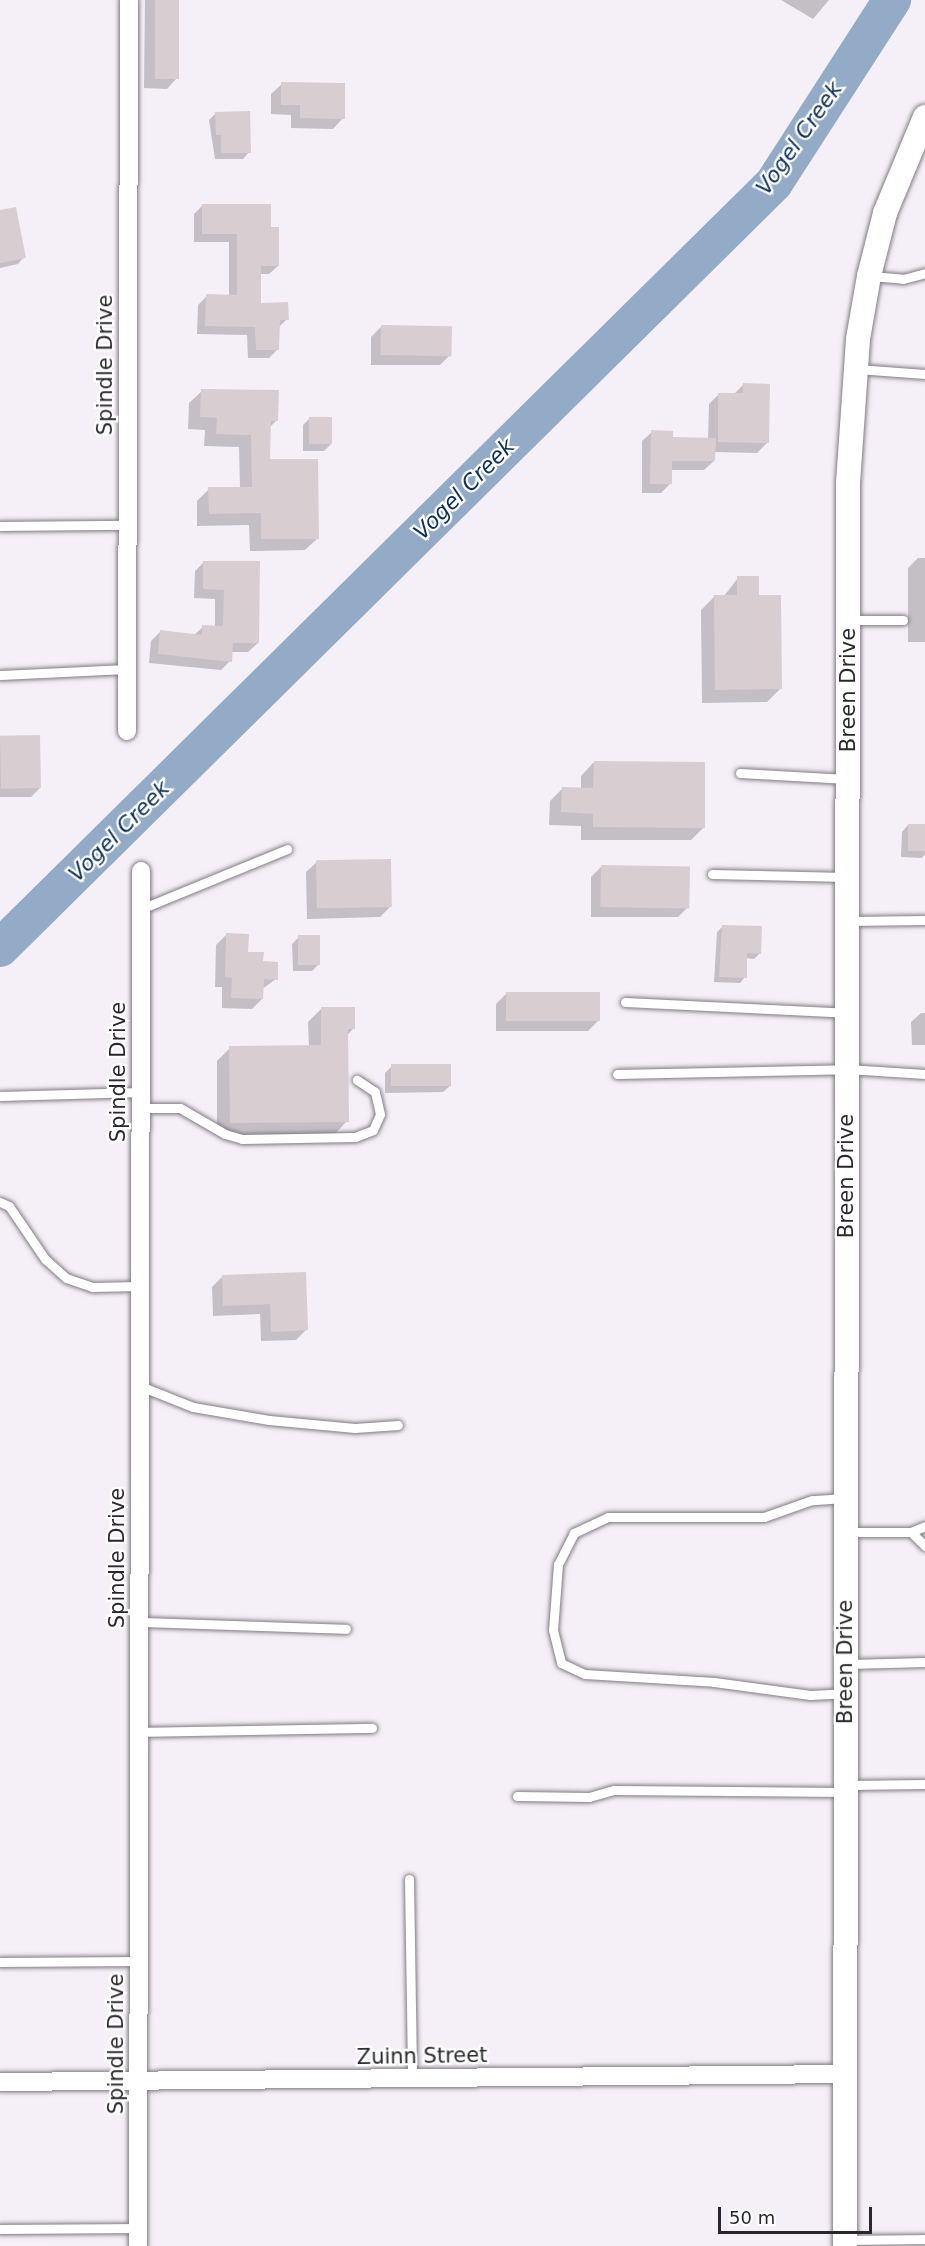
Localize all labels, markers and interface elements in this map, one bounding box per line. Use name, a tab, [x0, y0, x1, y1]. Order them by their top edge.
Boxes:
water label: Vogel Creek	[750, 76, 848, 200]
street label: Spindle Drive	[92, 295, 118, 435]
water label: Vogel Creek	[408, 433, 520, 545]
street label: Breen Drive	[835, 628, 861, 752]
water label: Vogel Creek	[63, 775, 175, 887]
street label: Spindle Drive	[105, 1002, 131, 1142]
street label: Breen Drive	[833, 1114, 859, 1238]
street label: Spindle Drive	[104, 1488, 130, 1628]
street label: Breen Drive	[832, 1600, 858, 1724]
street label: Spindle Drive	[103, 1974, 129, 2114]
street label: Zuinn Street	[356, 2042, 488, 2070]
scale bar	[721, 2195, 876, 2233]
text: 50 m	[729, 2207, 775, 2228]

